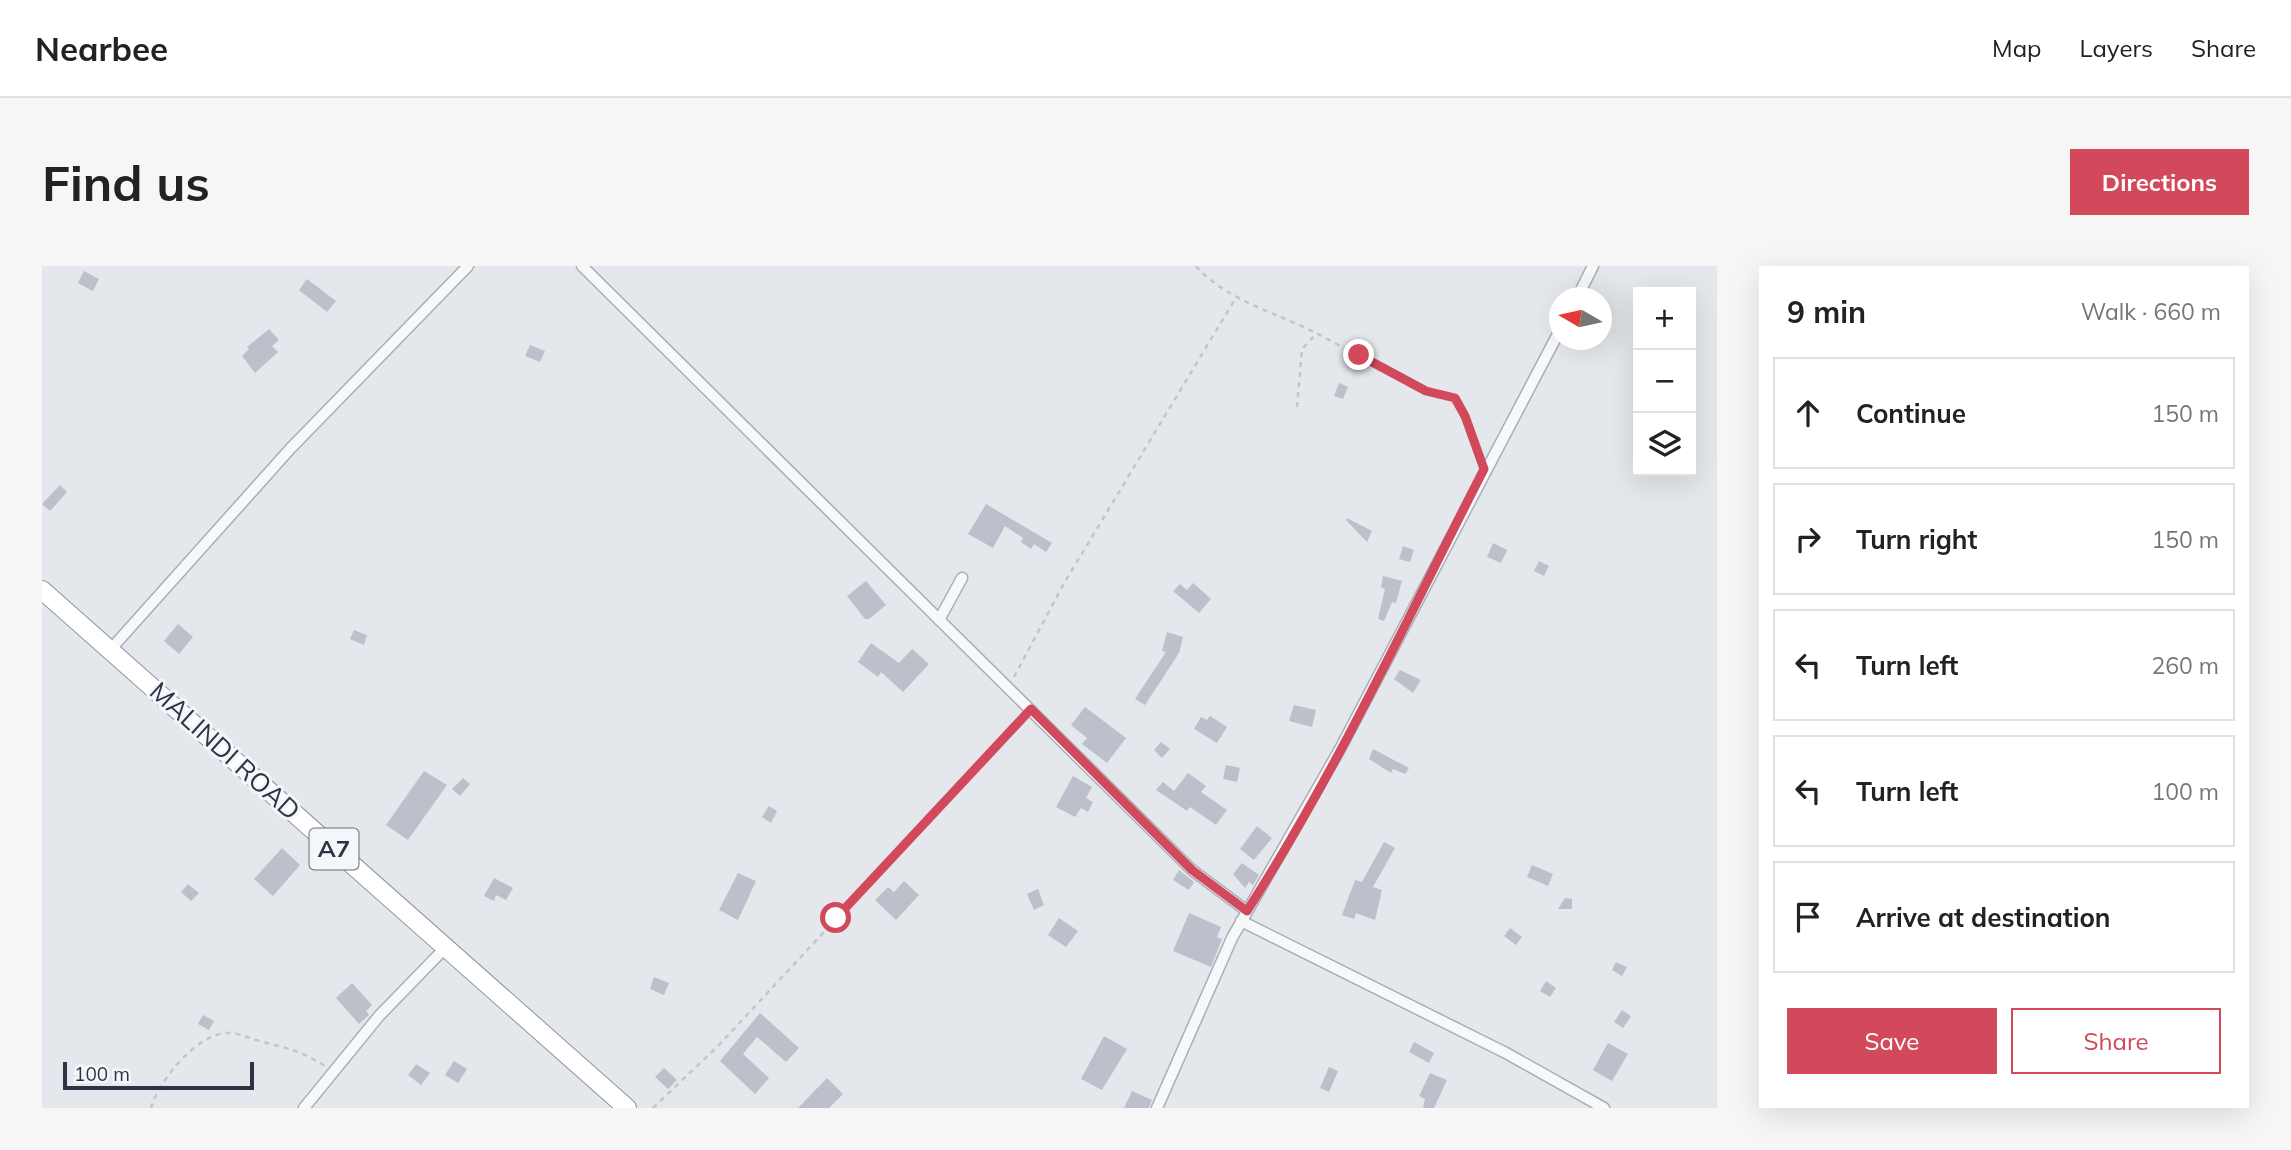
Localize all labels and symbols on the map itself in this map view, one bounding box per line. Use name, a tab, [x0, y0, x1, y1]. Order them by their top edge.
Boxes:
north arrow	[1549, 287, 1612, 350]
route end	[1343, 339, 1374, 370]
street label: MALINDI ROAD	[143, 675, 307, 827]
road number: A7	[310, 828, 358, 870]
route start	[820, 902, 851, 933]
scale bar	[63, 1059, 254, 1091]

